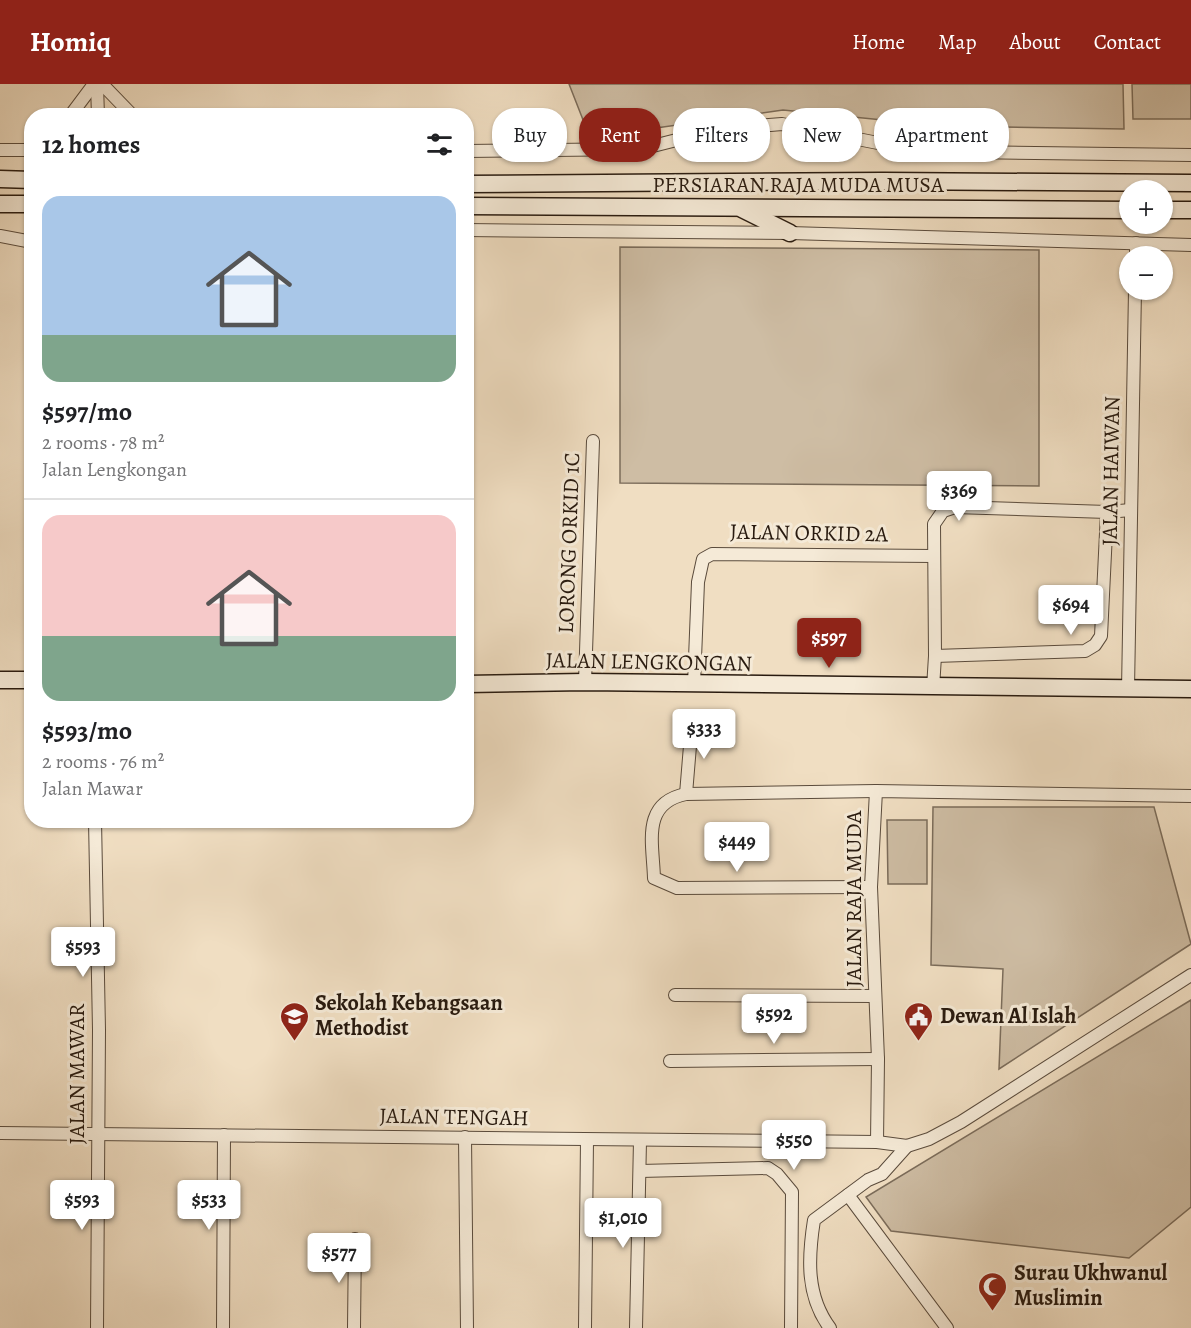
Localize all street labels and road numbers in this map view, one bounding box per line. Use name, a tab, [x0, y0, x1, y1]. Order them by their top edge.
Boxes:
street label: PERSIARAN RAJA MUDA MUSA	[652, 170, 945, 200]
street label: JALAN HAIWAN	[1095, 396, 1127, 546]
street label: LORONG ORKID 1C	[551, 452, 587, 634]
street label: JALAN ORKID 2A	[730, 517, 889, 549]
street label: JALAN LENGKONGAN	[545, 645, 753, 679]
street label: JALAN RAJA MUDA	[839, 810, 869, 987]
street label: JALAN MAWAR	[62, 1003, 92, 1144]
street label: JALAN TENGAH	[379, 1101, 529, 1133]

